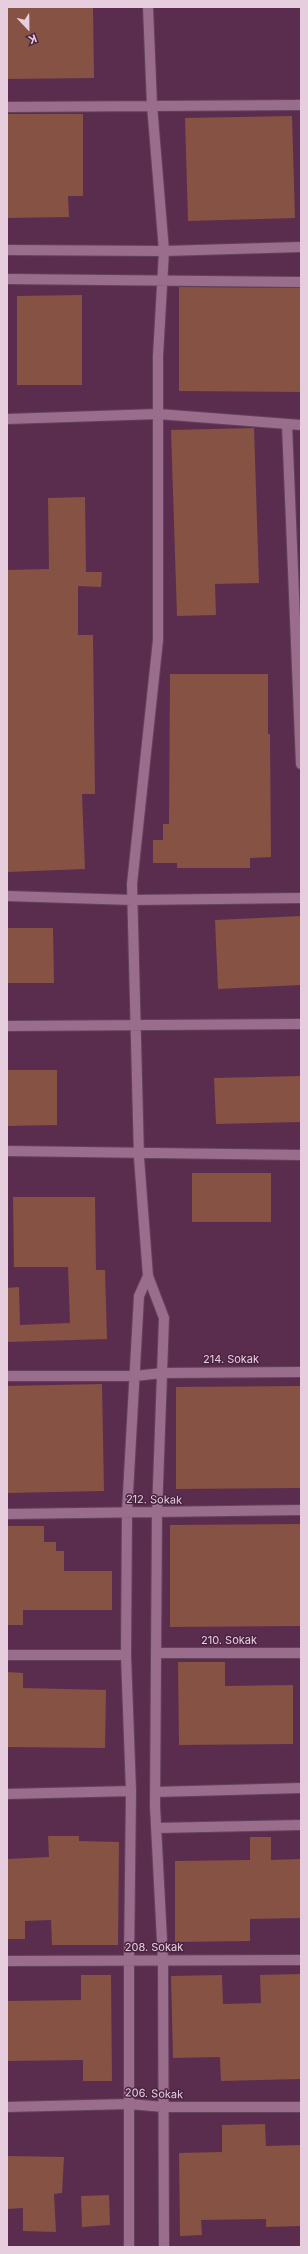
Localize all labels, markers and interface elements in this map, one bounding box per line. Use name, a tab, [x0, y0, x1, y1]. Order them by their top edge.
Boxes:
north arrow	[8, 8, 48, 48]
text: K	[26, 31, 39, 47]
street label: 214. Sokak	[203, 1353, 259, 1367]
street label: 212. Sokak	[126, 1493, 182, 1507]
street label: 210. Sokak	[201, 1634, 257, 1648]
street label: 208. Sokak	[125, 1941, 183, 1955]
street label: 206. Sokak	[125, 2086, 183, 2102]

